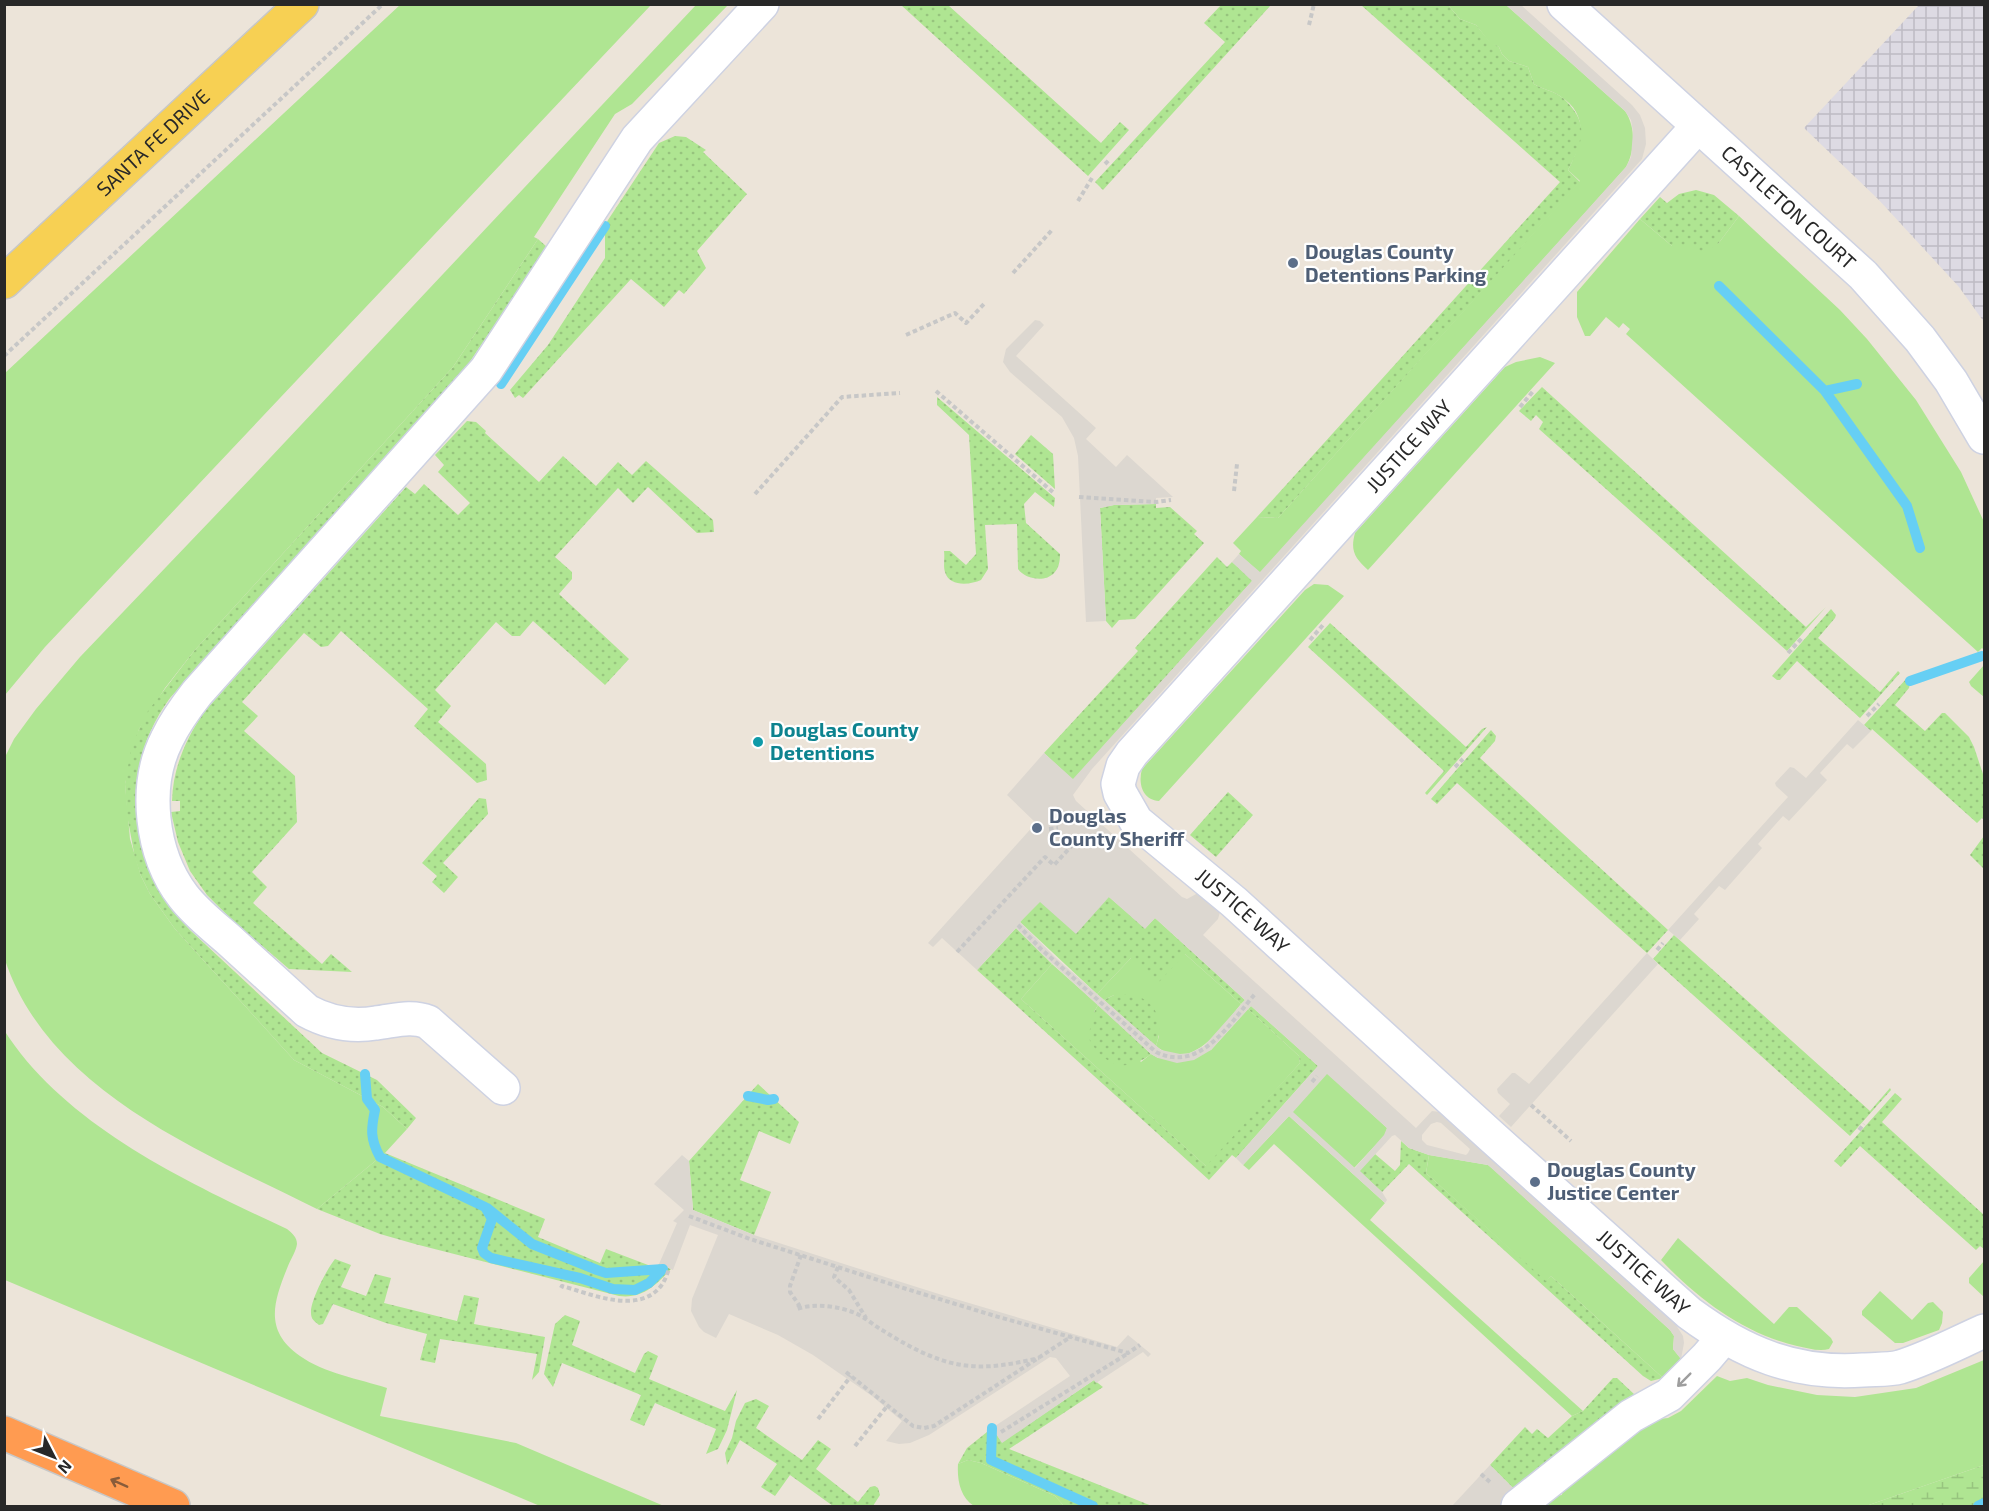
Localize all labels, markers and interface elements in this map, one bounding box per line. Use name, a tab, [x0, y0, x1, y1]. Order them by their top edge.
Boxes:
street label: SANTA FE DRIVE	[91, 84, 214, 200]
street label: CASTLETON COURT	[1717, 140, 1862, 274]
place label: Douglas County Detentions Parking	[1305, 239, 1487, 286]
marker: Douglas County Detentions Parking	[1286, 256, 1300, 270]
street label: JUSTICE WAY	[1360, 394, 1456, 497]
place label: Douglas County Detentions	[770, 717, 919, 764]
marker: Douglas County Detentions	[751, 735, 765, 749]
place label: Douglas County Sheriff	[1049, 803, 1185, 851]
marker: Douglas County Sheriff	[1030, 821, 1044, 835]
street label: JUSTICE WAY	[1192, 863, 1295, 958]
place label: Douglas County Justice Center	[1547, 1157, 1696, 1204]
marker: Douglas County Justice Center	[1528, 1175, 1542, 1189]
street label: JUSTICE WAY	[1593, 1224, 1696, 1320]
one-way arrow	[1677, 1373, 1692, 1388]
north arrow	[24, 1427, 84, 1487]
text: N	[55, 1457, 76, 1478]
one-way arrow	[110, 1477, 129, 1488]

